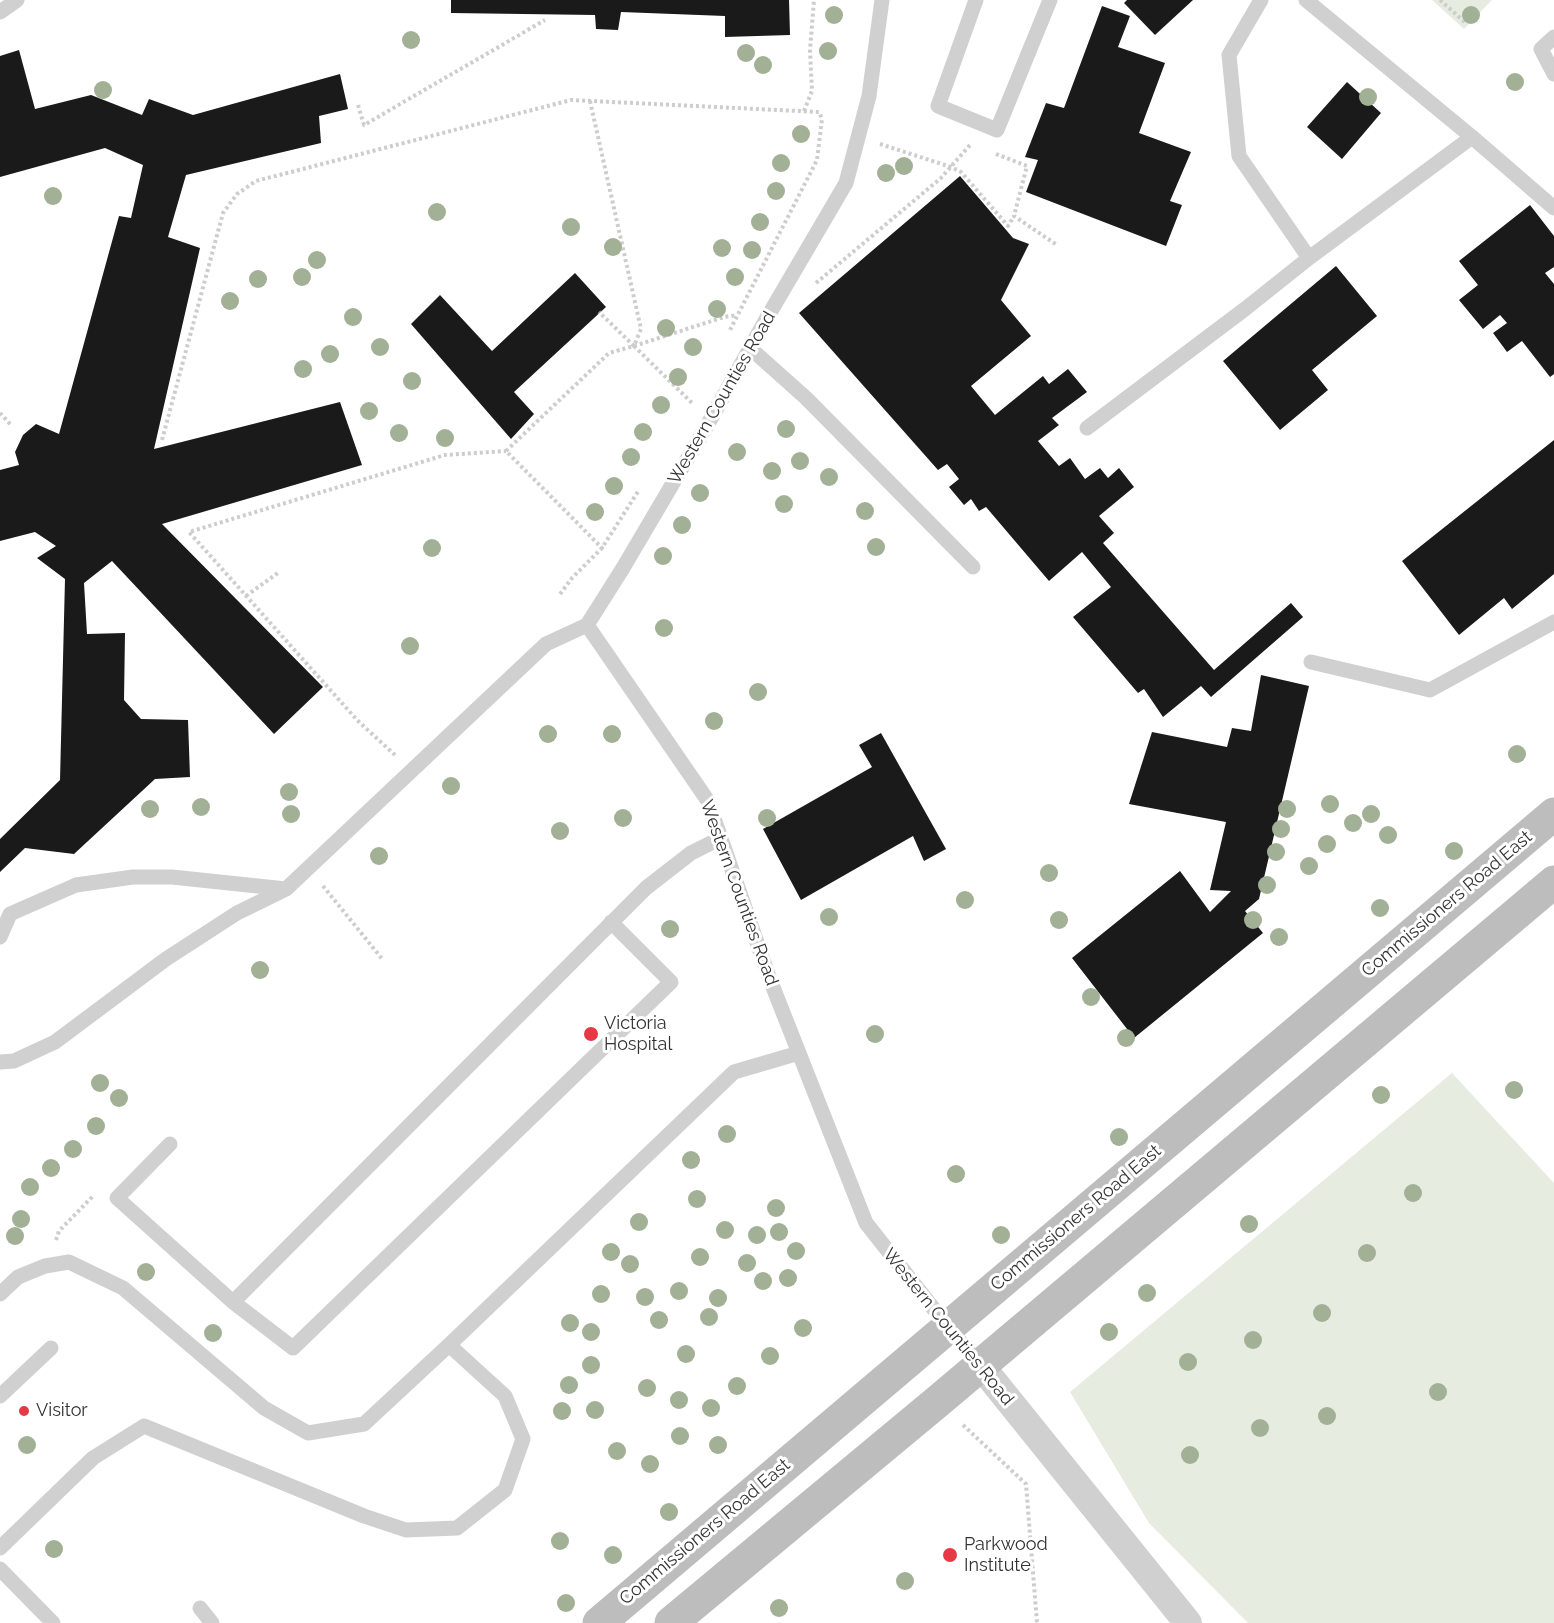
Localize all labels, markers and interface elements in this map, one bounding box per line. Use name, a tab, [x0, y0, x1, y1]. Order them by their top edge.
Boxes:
street label: Western Counties Road	[664, 308, 780, 488]
street label: Western Counties Road	[695, 797, 783, 989]
street label: Commissioners Road East	[1357, 826, 1537, 982]
place label: Victoria Hospital	[604, 1013, 672, 1056]
marker: Victoria Hospital	[582, 1025, 600, 1043]
street label: Commissioners Road East	[986, 1140, 1166, 1296]
street label: Western Counties Road	[878, 1244, 1018, 1410]
place label: Visitor	[36, 1400, 88, 1422]
marker: Visitor	[17, 1404, 31, 1418]
street label: Commissioners Road East	[615, 1454, 795, 1610]
place label: Parkwood Institute	[964, 1534, 1048, 1576]
marker: Parkwood Institute	[941, 1546, 959, 1564]

